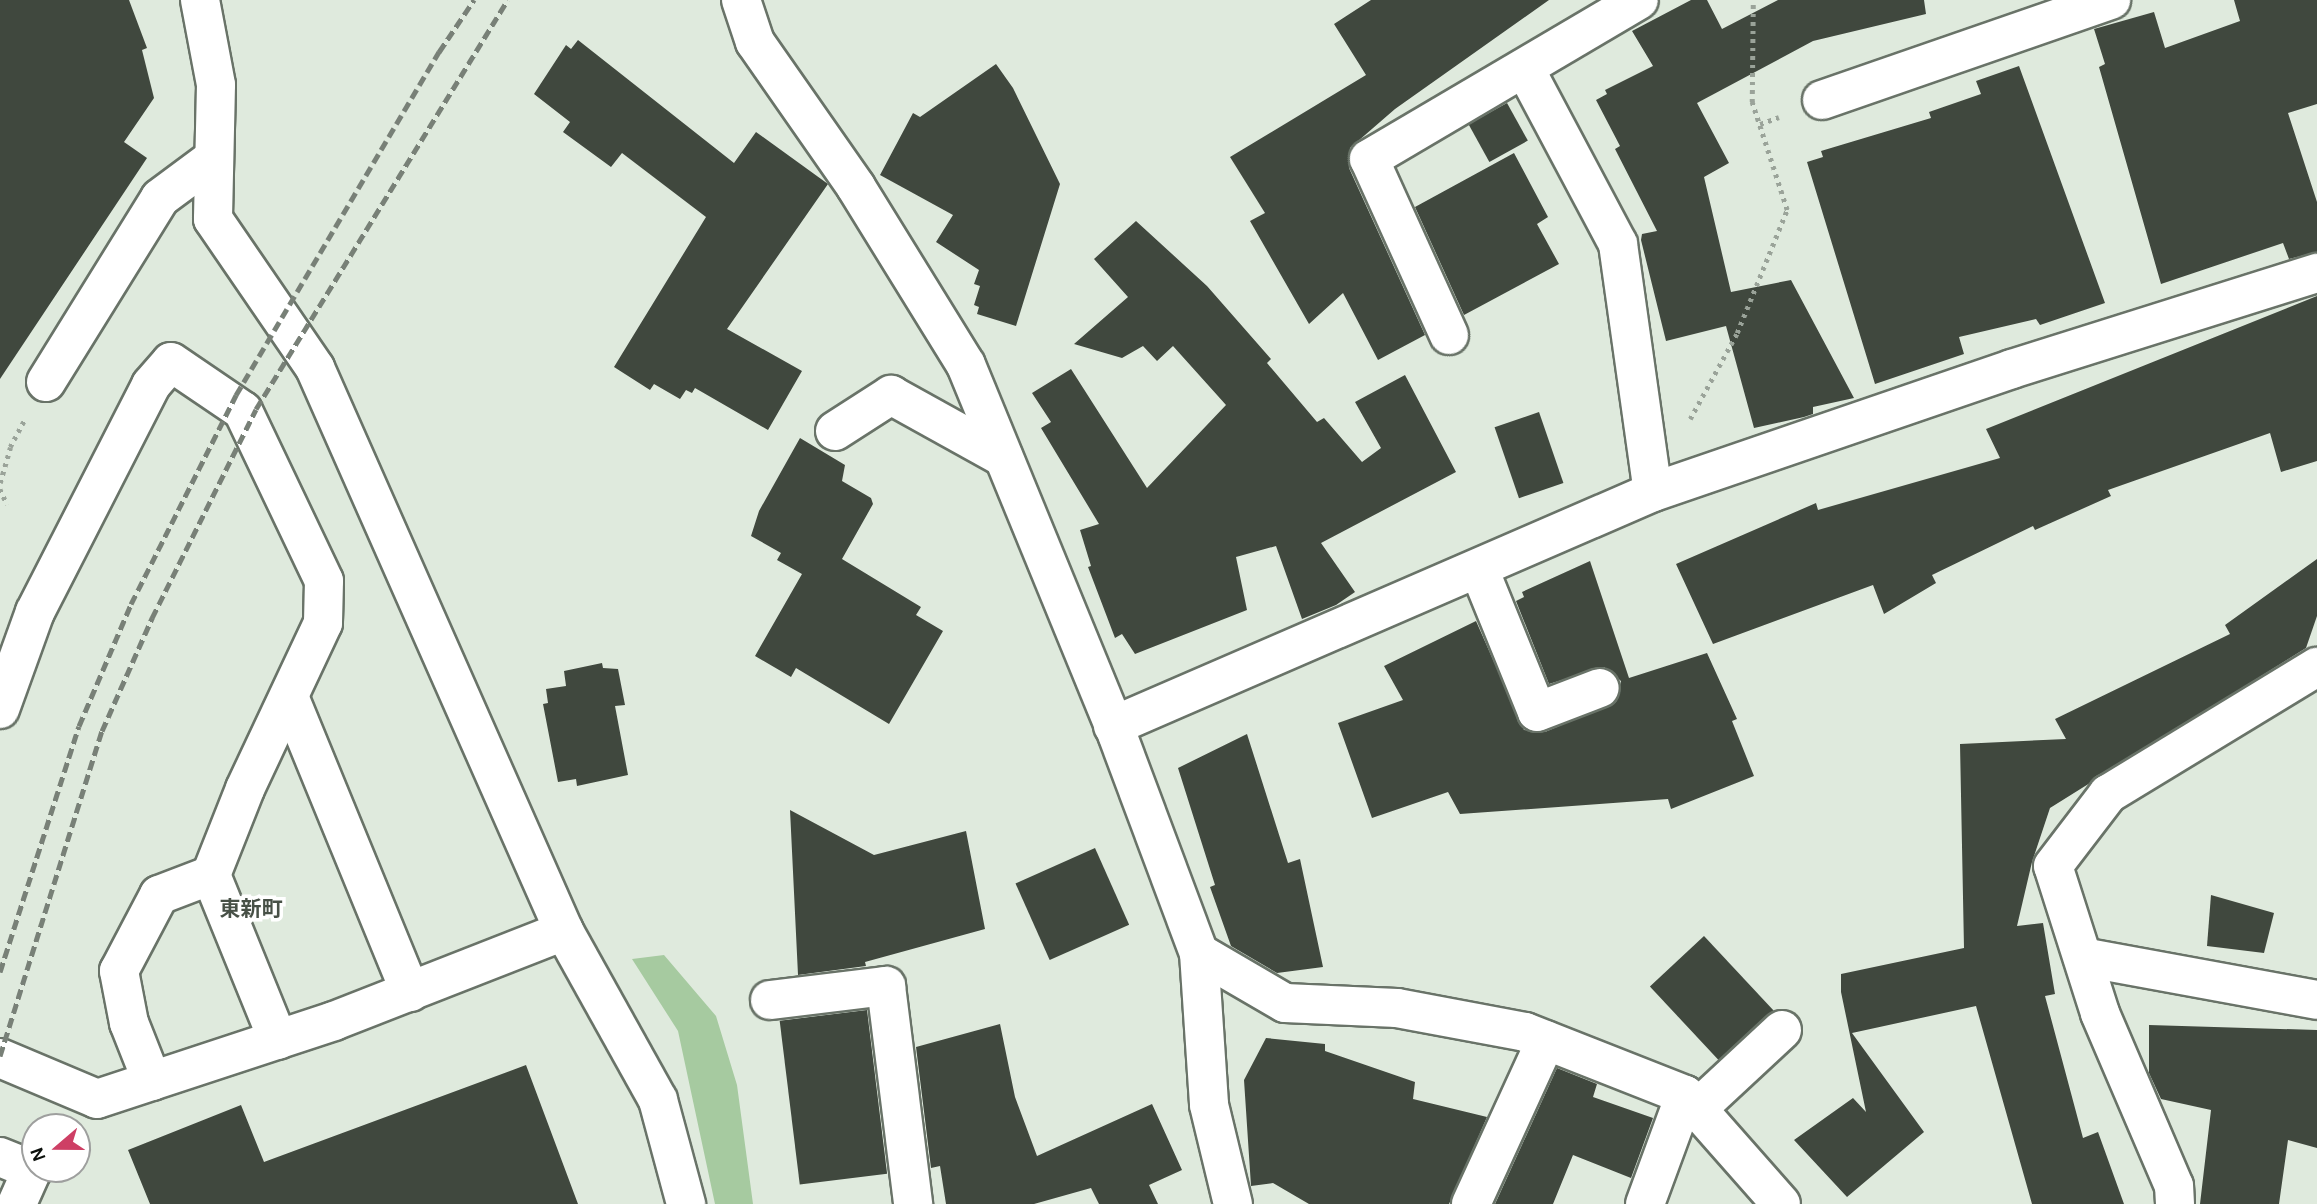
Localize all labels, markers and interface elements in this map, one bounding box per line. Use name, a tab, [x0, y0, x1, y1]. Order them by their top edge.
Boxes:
district label: 東新町	[220, 896, 282, 922]
north arrow	[21, 1113, 91, 1183]
text: N	[25, 1144, 51, 1165]

